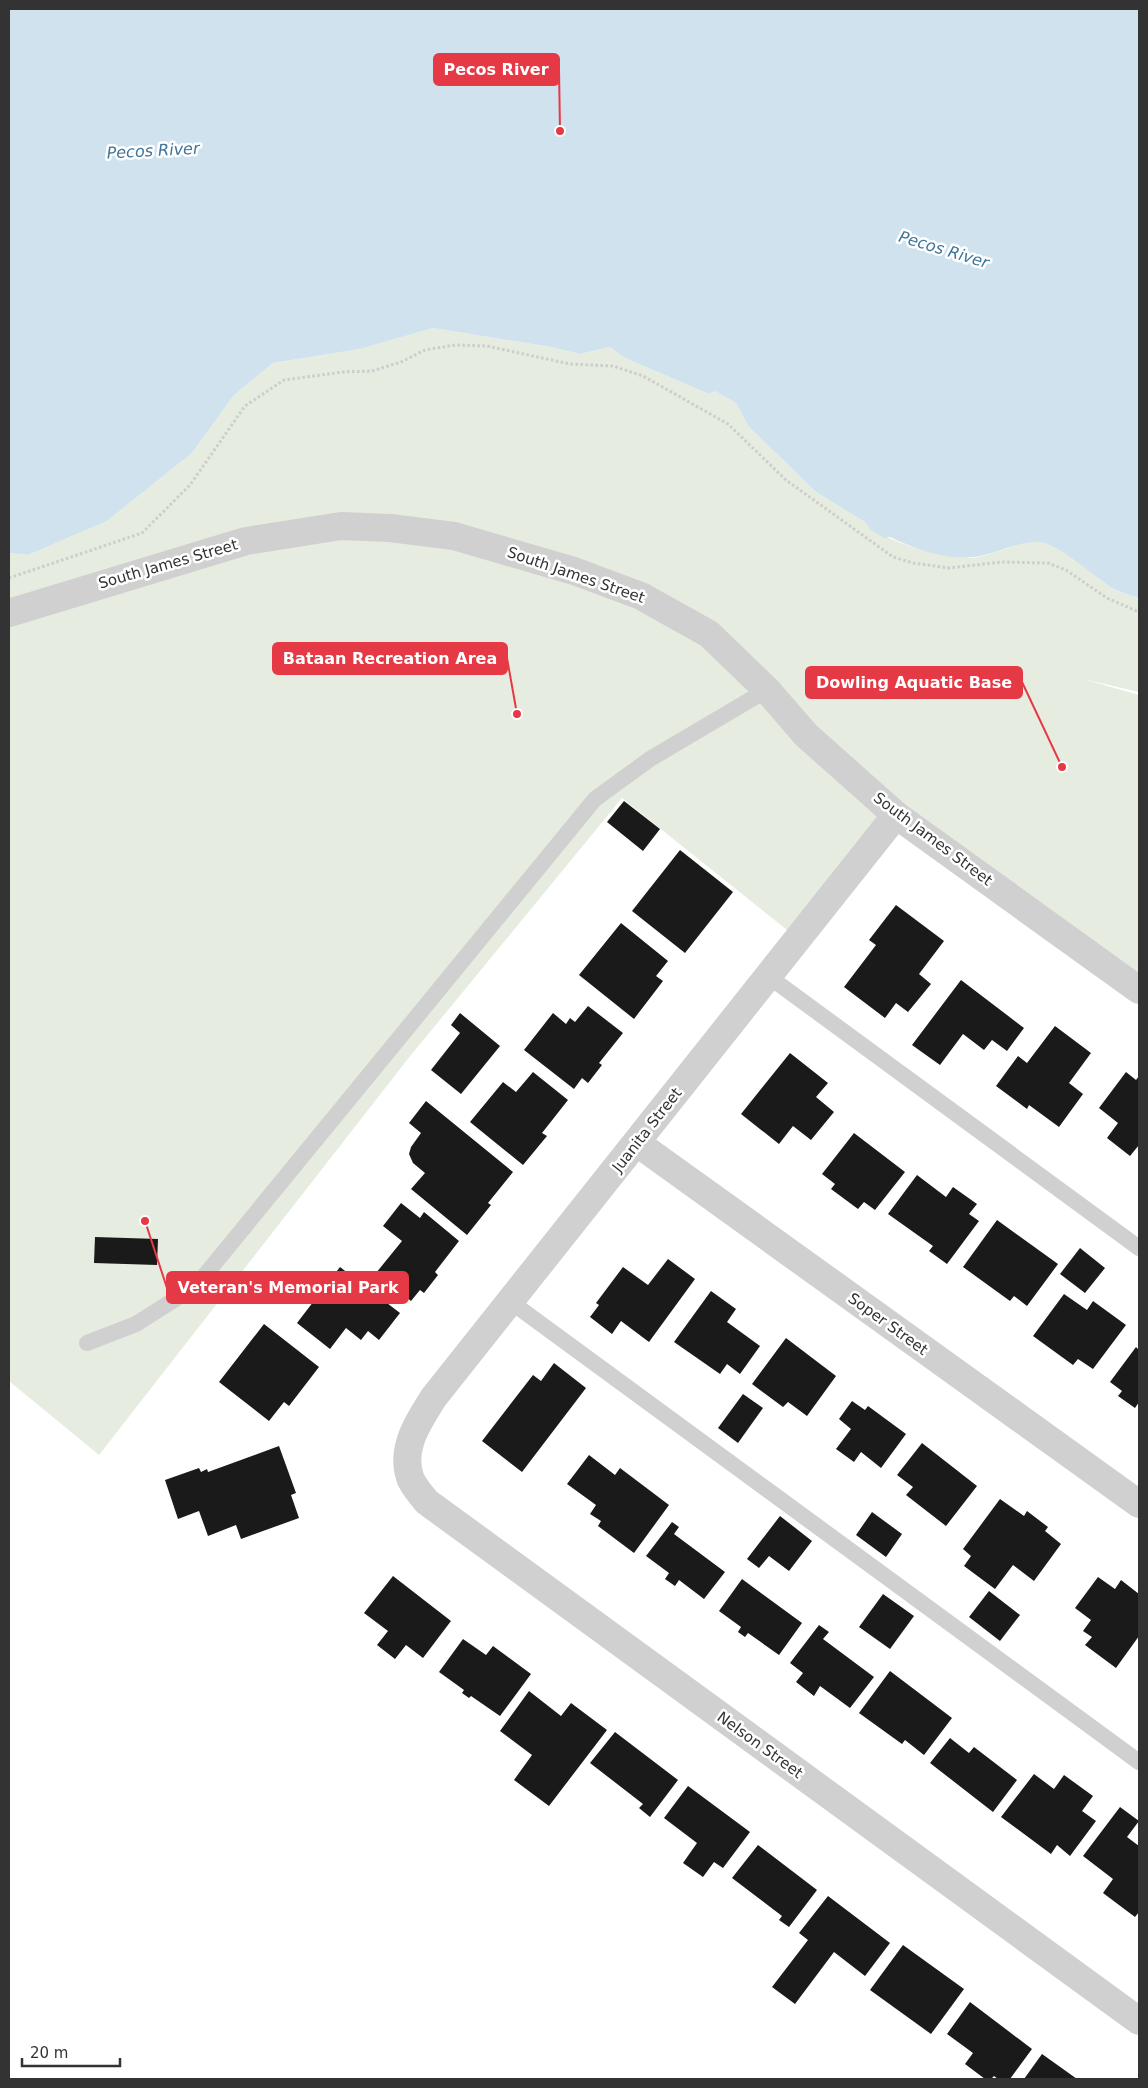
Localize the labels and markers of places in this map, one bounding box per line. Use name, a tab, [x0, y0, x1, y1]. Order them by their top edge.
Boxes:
callout: Pecos River	[434, 54, 559, 85]
callout: Bataan Recreation Area	[273, 643, 507, 674]
callout: Dowling Aquatic Base	[806, 667, 1022, 698]
callout: Veteran's Memorial Park	[167, 1272, 408, 1303]

